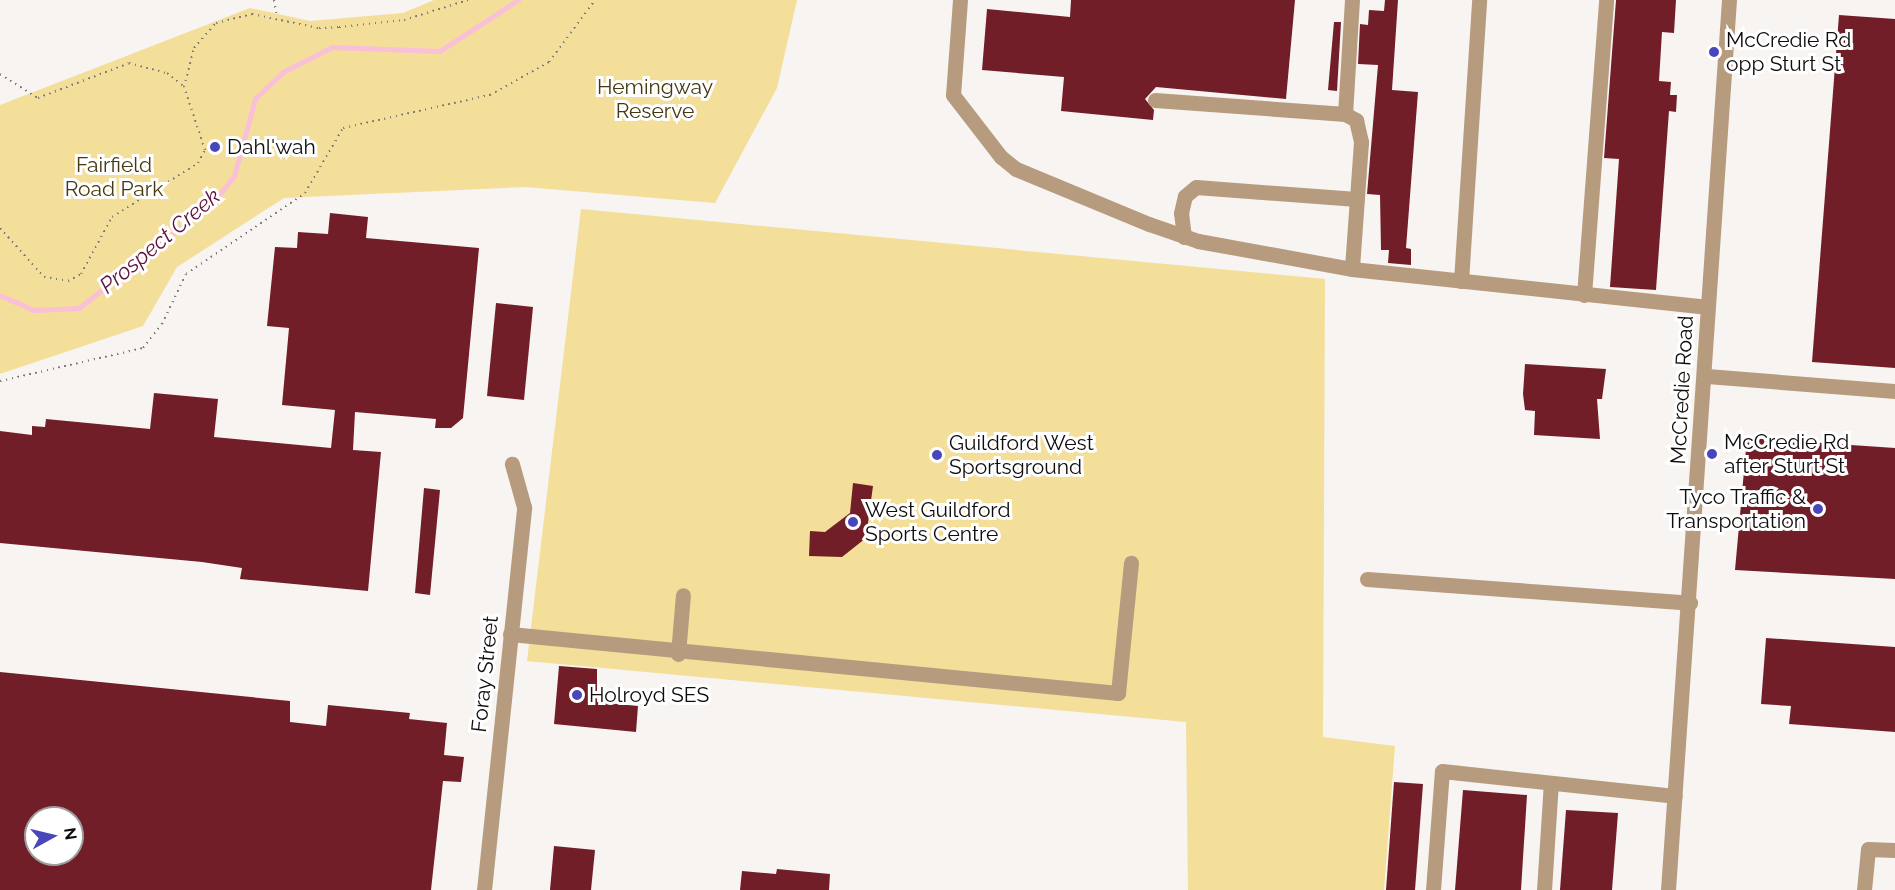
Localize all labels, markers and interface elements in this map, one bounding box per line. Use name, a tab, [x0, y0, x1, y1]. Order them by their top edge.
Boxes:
place label: McCredie Rd opp Sturt St	[1726, 27, 1851, 77]
marker: McCredie Rd opp Sturt St	[1707, 45, 1721, 59]
park label: Hemingway Reserve	[597, 74, 713, 124]
place label: Dahl'wah	[227, 134, 316, 160]
marker: Dahl'wah	[208, 140, 222, 154]
park label: Fairfield Road Park	[65, 152, 163, 202]
water label: Prospect Creek	[94, 183, 226, 299]
street label: McCredie Road	[1666, 315, 1698, 465]
place label: McCredie Rd after Sturt St	[1724, 429, 1849, 479]
place label: Guildford West Sportsground	[949, 430, 1095, 480]
marker: McCredie Rd after Sturt St	[1705, 447, 1719, 461]
marker: Guildford West Sportsground	[930, 448, 944, 462]
place label: Tyco Traffic & Transportation	[1666, 484, 1806, 534]
place label: West Guildford Sports Centre	[865, 497, 1011, 547]
marker: Tyco Traffic & Transportation	[1811, 502, 1825, 516]
marker: West Guildford Sports Centre	[846, 515, 860, 529]
street label: Foray Street	[466, 614, 504, 734]
place label: Holroyd SES	[589, 682, 709, 708]
marker: Holroyd SES	[570, 688, 584, 702]
north arrow	[24, 806, 84, 866]
text: N	[60, 826, 81, 841]

